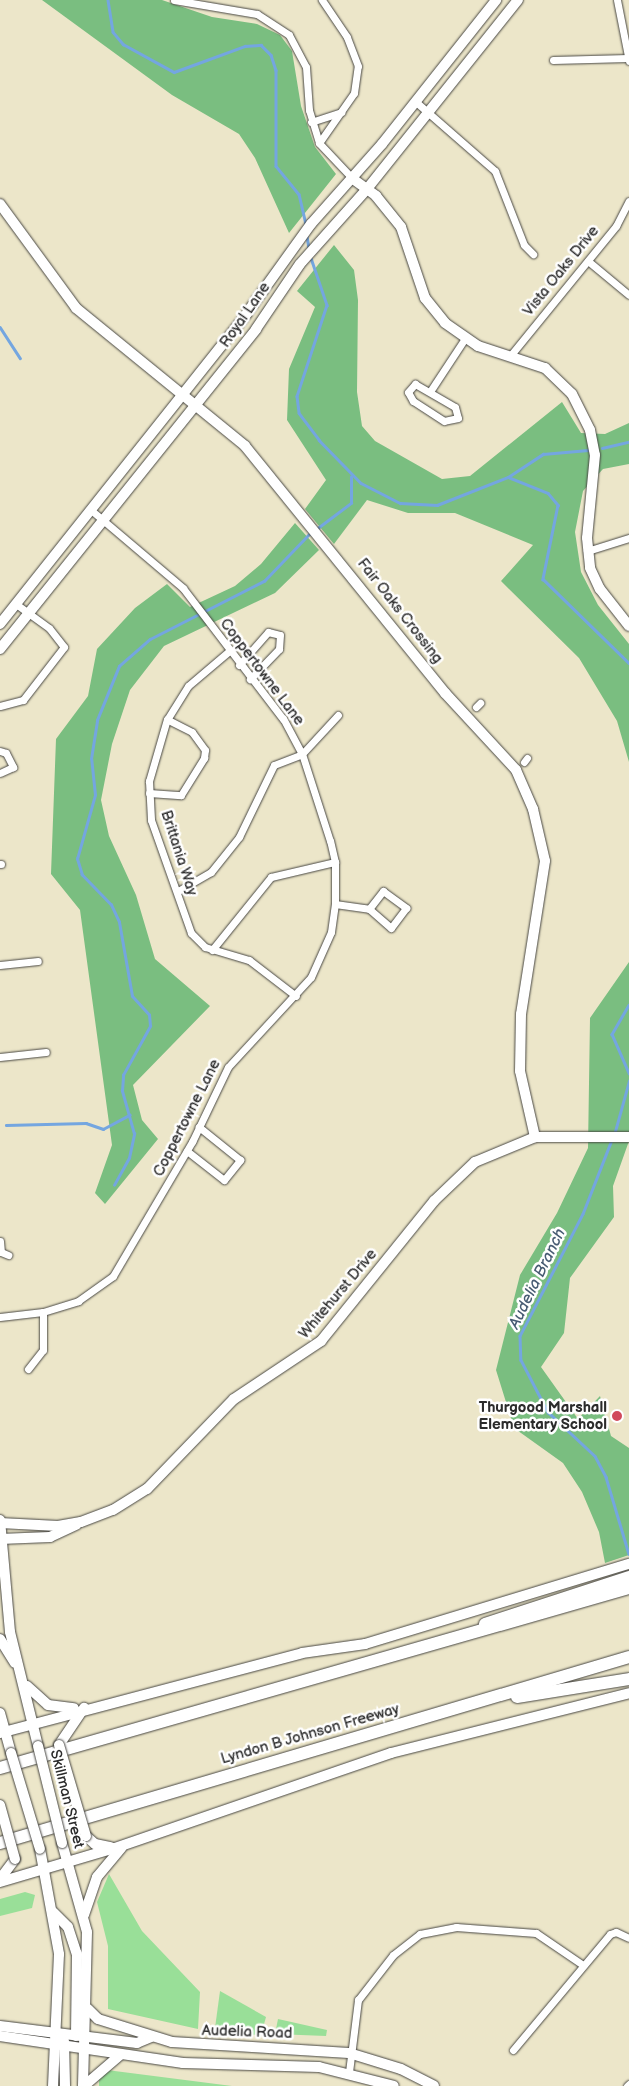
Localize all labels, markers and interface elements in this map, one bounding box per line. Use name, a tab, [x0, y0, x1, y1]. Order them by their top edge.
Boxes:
street label: Vista Oaks Drive	[519, 222, 603, 320]
street label: Royal Lane	[216, 279, 274, 351]
street label: Fair Oaks Crossing	[353, 555, 447, 667]
street label: Coppertowne Lane	[216, 615, 308, 729]
street label: Brittania Way	[157, 808, 201, 898]
street label: Coppertowne Lane	[150, 1056, 224, 1180]
water label: Audelia Branch	[505, 1226, 571, 1332]
street label: Whitehurst Drive	[295, 1246, 381, 1342]
place label: Thurgood Marshall Elementary School	[478, 1398, 607, 1433]
marker: Thurgood Marshall Elementary School	[611, 1410, 623, 1422]
street label: Lyndon B Johnson Freeway	[218, 1700, 402, 1768]
street label: Skillman Street	[46, 1748, 88, 1850]
street label: Audelia Road	[201, 2021, 293, 2043]

